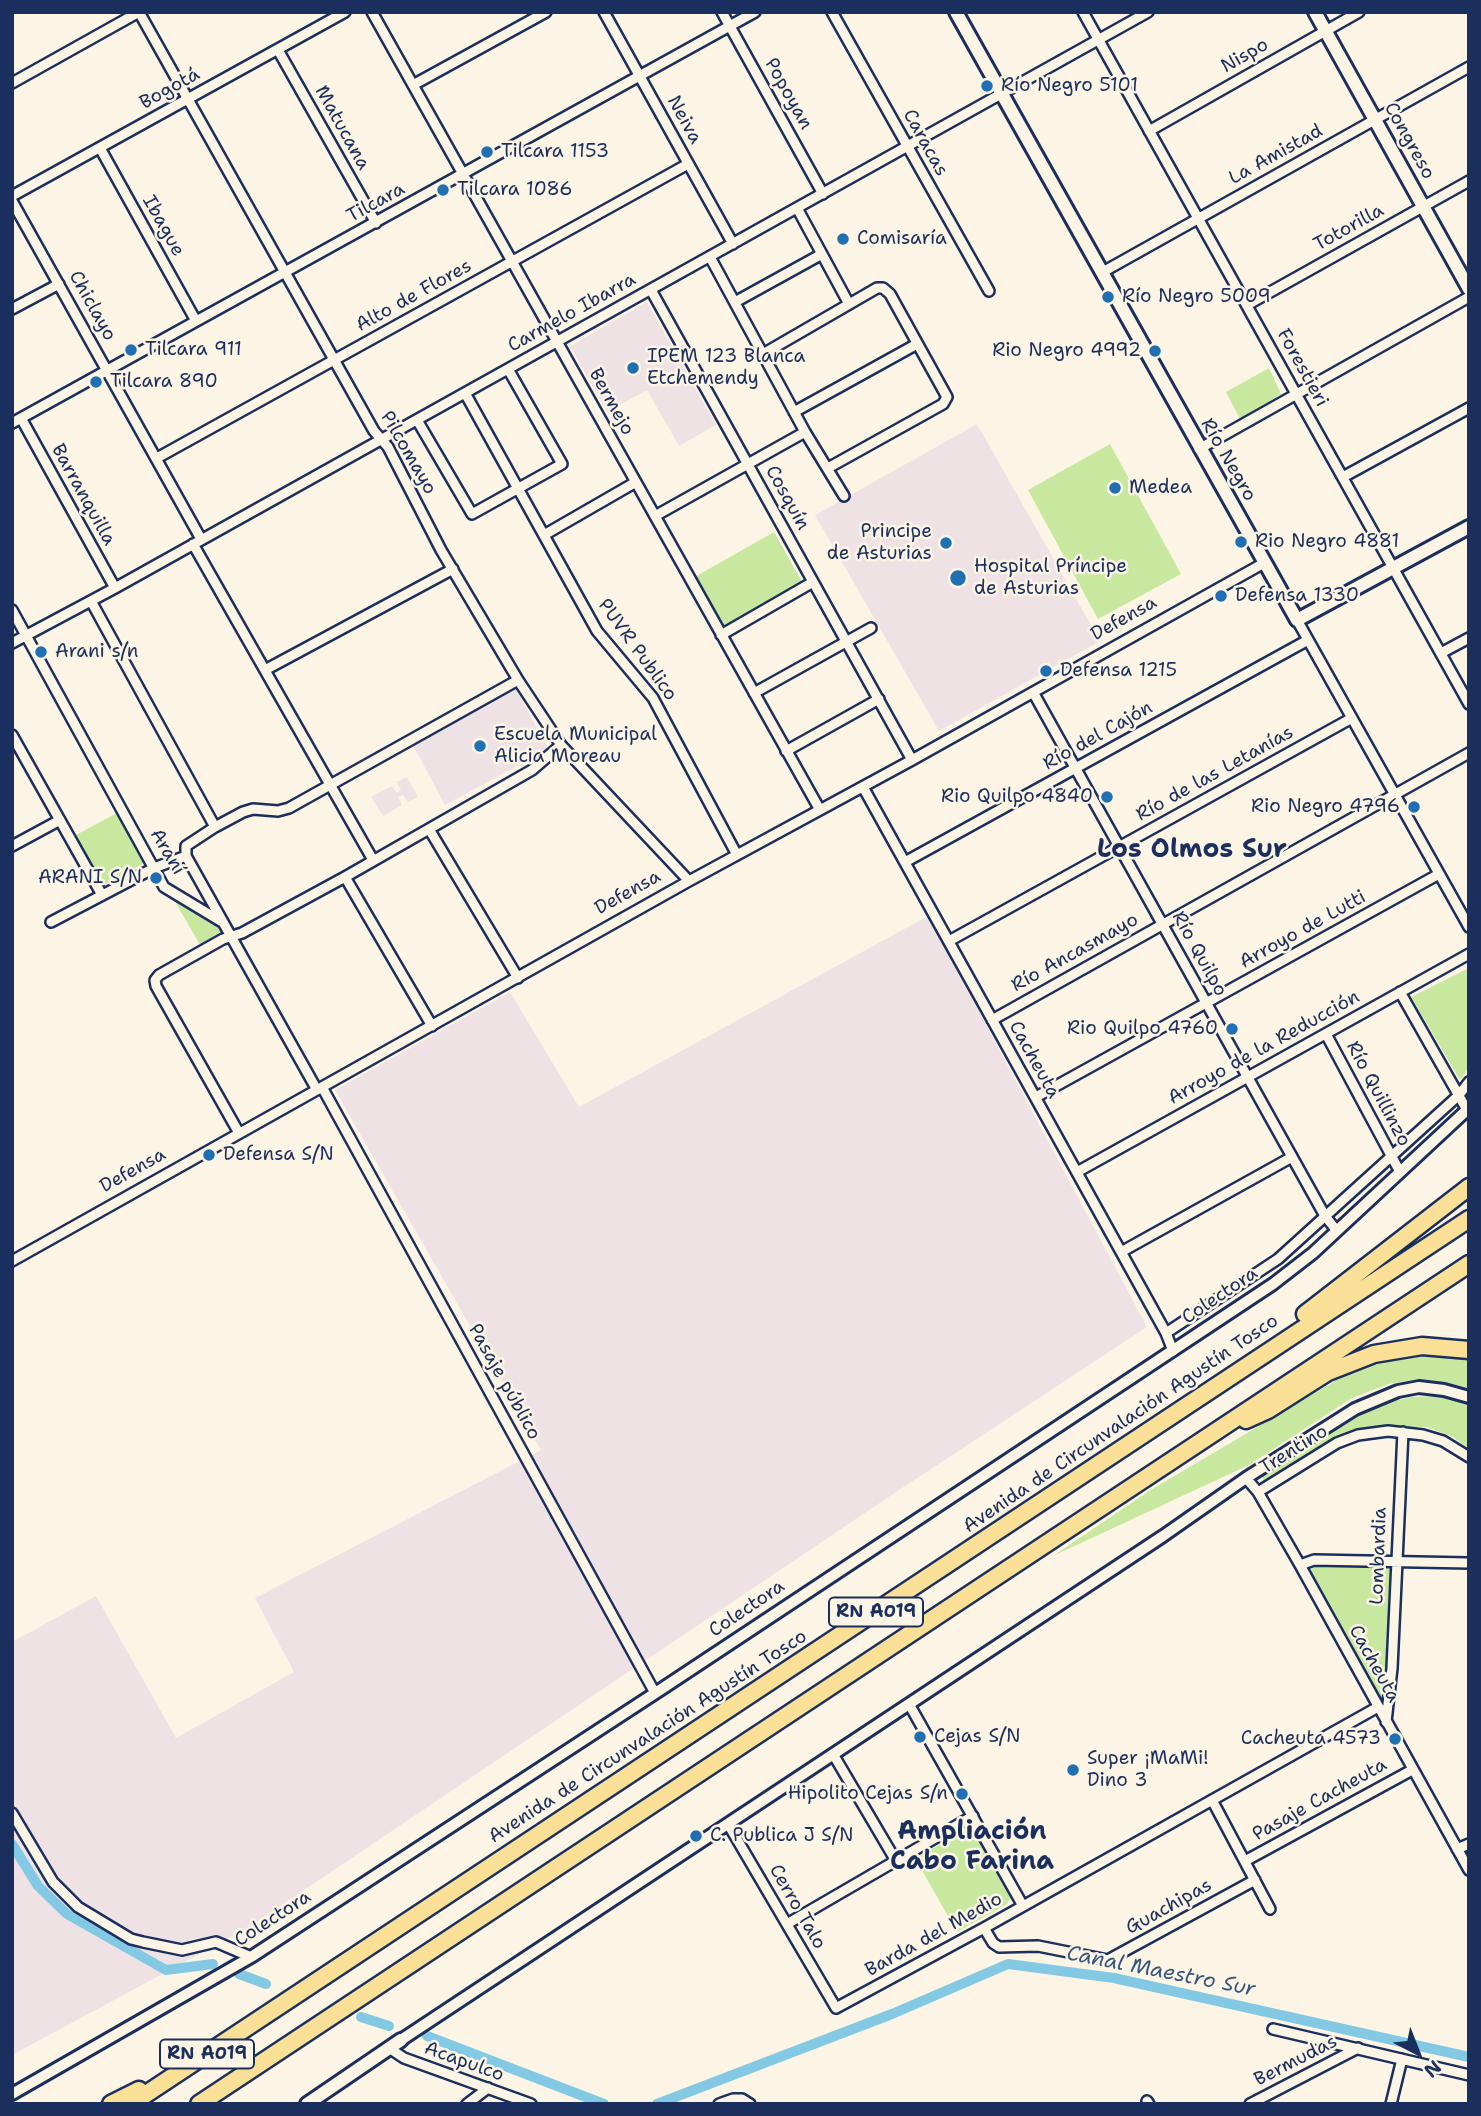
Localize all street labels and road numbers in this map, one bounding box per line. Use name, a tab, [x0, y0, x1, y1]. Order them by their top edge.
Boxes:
street label: Nispo	[1217, 33, 1273, 79]
street label: Popoyan	[759, 54, 817, 134]
street label: Bogotá	[136, 63, 204, 115]
street label: Matucana	[309, 82, 375, 174]
street label: Neiva	[662, 92, 706, 148]
street label: Congreso	[1379, 99, 1439, 183]
street label: Caracas	[897, 106, 953, 180]
street label: La Amistad	[1225, 120, 1327, 190]
street label: Tilcara	[343, 178, 409, 228]
street label: Ibague	[137, 192, 189, 260]
street label: Totorilla	[1310, 199, 1388, 257]
street label: Alto de Flores	[352, 255, 476, 337]
street label: Chiclayo	[63, 267, 121, 345]
street label: Carmelo Ibarra	[504, 268, 640, 358]
street label: Forestieri	[1271, 325, 1333, 411]
street label: Bermejo	[583, 365, 639, 439]
street label: Pilcomayo	[375, 407, 441, 499]
street label: Río Negro	[1195, 415, 1261, 505]
street label: Barranquilla	[46, 440, 120, 550]
street label: Cosquín	[760, 462, 814, 534]
street label: Defensa	[1087, 592, 1161, 646]
street label: PUVR Publico	[592, 595, 682, 705]
street label: Río del Cajón	[1039, 696, 1157, 776]
street label: Río de las Letanías	[1132, 721, 1298, 827]
street label: Araní	[144, 825, 190, 879]
street label: Defensa	[591, 866, 665, 920]
street label: Arroyo de Lutti	[1236, 886, 1370, 974]
street label: Río Quilpo	[1166, 907, 1232, 1001]
street label: Río Ancasmayo	[1008, 909, 1142, 997]
street label: Arroyo de la Reducción	[1164, 986, 1364, 1110]
street label: Cacheuta	[1003, 1017, 1065, 1103]
street label: Río Quillinzo	[1341, 1037, 1415, 1151]
street label: Defensa	[96, 1144, 170, 1198]
street label: Colectora	[1178, 1262, 1262, 1330]
street label: Avenida de Circunvalación Agustín Tosco	[959, 1310, 1283, 1538]
street label: Pasaje público	[463, 1320, 545, 1444]
street label: Trentino	[1256, 1420, 1332, 1480]
street label: Lombardia	[1366, 1507, 1392, 1605]
street label: Colectora	[705, 1575, 789, 1643]
road number: RN A019	[829, 1597, 923, 1626]
street label: Cacheuta	[1343, 1621, 1405, 1707]
street label: Avenida de Circunvalación Agustín Tosco	[485, 1625, 811, 1849]
street label: Pasaje Cacheuta	[1249, 1754, 1391, 1846]
street label: Cerro Talo	[764, 1861, 830, 1953]
street label: Guachipas	[1122, 1874, 1216, 1940]
street label: Colectora	[231, 1886, 315, 1952]
street label: Barda del Medio	[862, 1888, 1006, 1982]
street label: Bermudas	[1251, 2030, 1341, 2092]
street label: Acapulco	[421, 2037, 507, 2087]
road number: RN A019	[160, 2040, 254, 2068]

